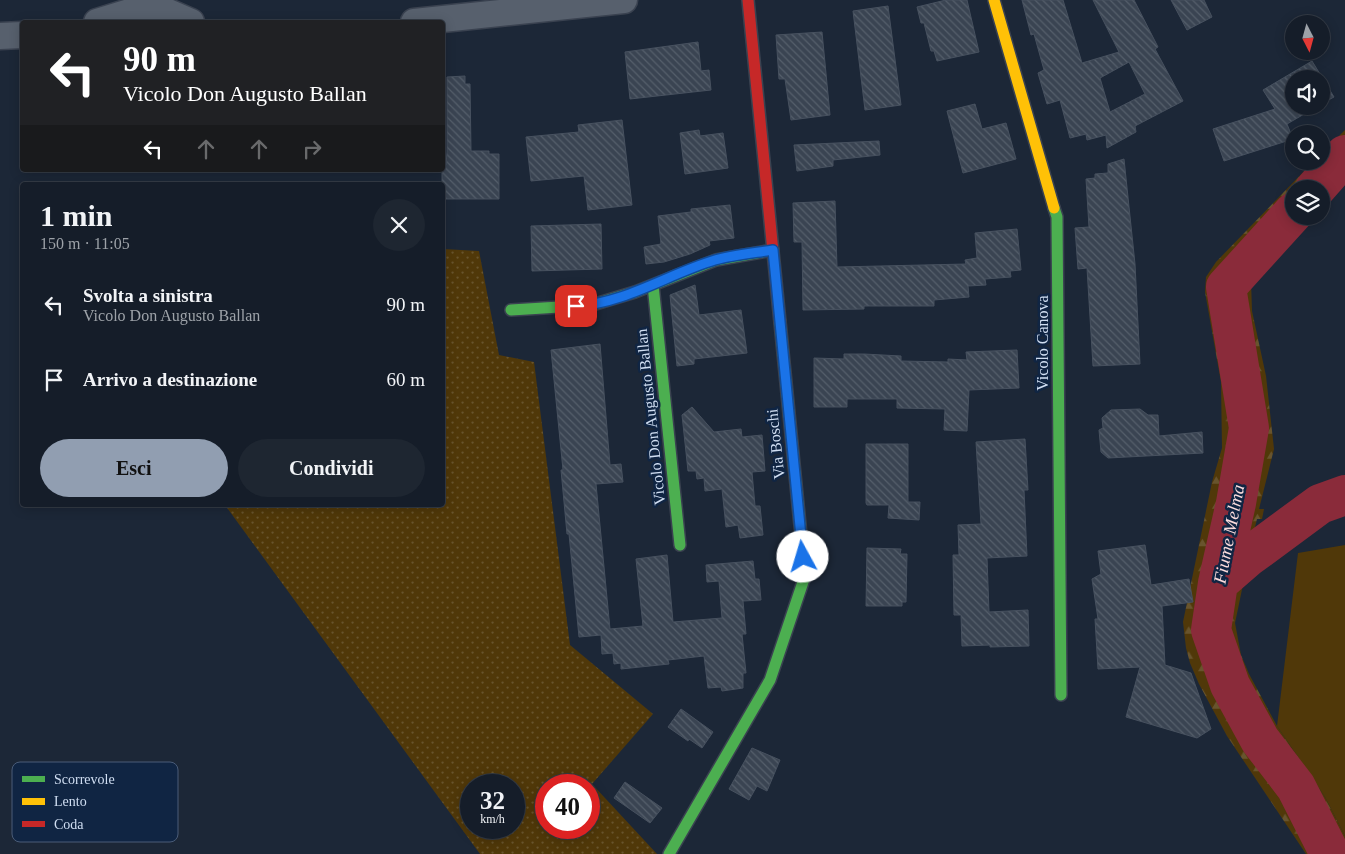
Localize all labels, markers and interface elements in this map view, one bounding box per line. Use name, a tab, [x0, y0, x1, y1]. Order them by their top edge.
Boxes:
north arrow	[1285, 15, 1330, 60]
map controls	[1285, 15, 1330, 225]
icon: left	[40, 40, 105, 105]
text: 90 m	[123, 40, 196, 79]
button: sound	[1285, 70, 1330, 115]
text: Vicolo Don Augusto Ballan	[123, 81, 367, 106]
button: search	[1285, 125, 1330, 170]
icon: left	[139, 135, 167, 163]
icon: ahead	[192, 135, 220, 163]
icon: ahead	[245, 135, 273, 163]
icon: right	[298, 135, 326, 163]
button: layers	[1285, 180, 1330, 225]
text: 1 min	[40, 199, 113, 232]
button: close	[373, 199, 425, 251]
text: 150 m · 11:05	[40, 235, 130, 252]
text: Svolta a sinistra	[83, 285, 213, 306]
pin	[555, 285, 597, 327]
icon: left	[40, 291, 68, 319]
icon: arrive	[562, 292, 590, 320]
text: 90 m	[386, 294, 425, 315]
street label: Vicolo Canova	[1034, 295, 1051, 391]
text: Vicolo Don Augusto Ballan	[83, 307, 260, 324]
street label: Vicolo Don Augusto Ballan	[633, 328, 669, 506]
icon: arrive	[40, 366, 68, 394]
text: Arrivo a destinazione	[83, 369, 257, 390]
text: 60 m	[386, 369, 425, 390]
street label: Via Boschi	[763, 407, 788, 480]
button: Esci	[40, 439, 228, 497]
button: Condividi	[238, 439, 425, 497]
water label: Fiume Melma	[1209, 483, 1248, 586]
position arrow	[776, 530, 828, 582]
legend	[12, 762, 178, 842]
text: Scorrevole	[54, 772, 115, 787]
speed limit sign: 40	[535, 774, 600, 839]
text: 32	[480, 787, 505, 814]
text: Lento	[54, 794, 87, 809]
text: km/h	[480, 812, 505, 826]
text: Coda	[54, 817, 84, 832]

